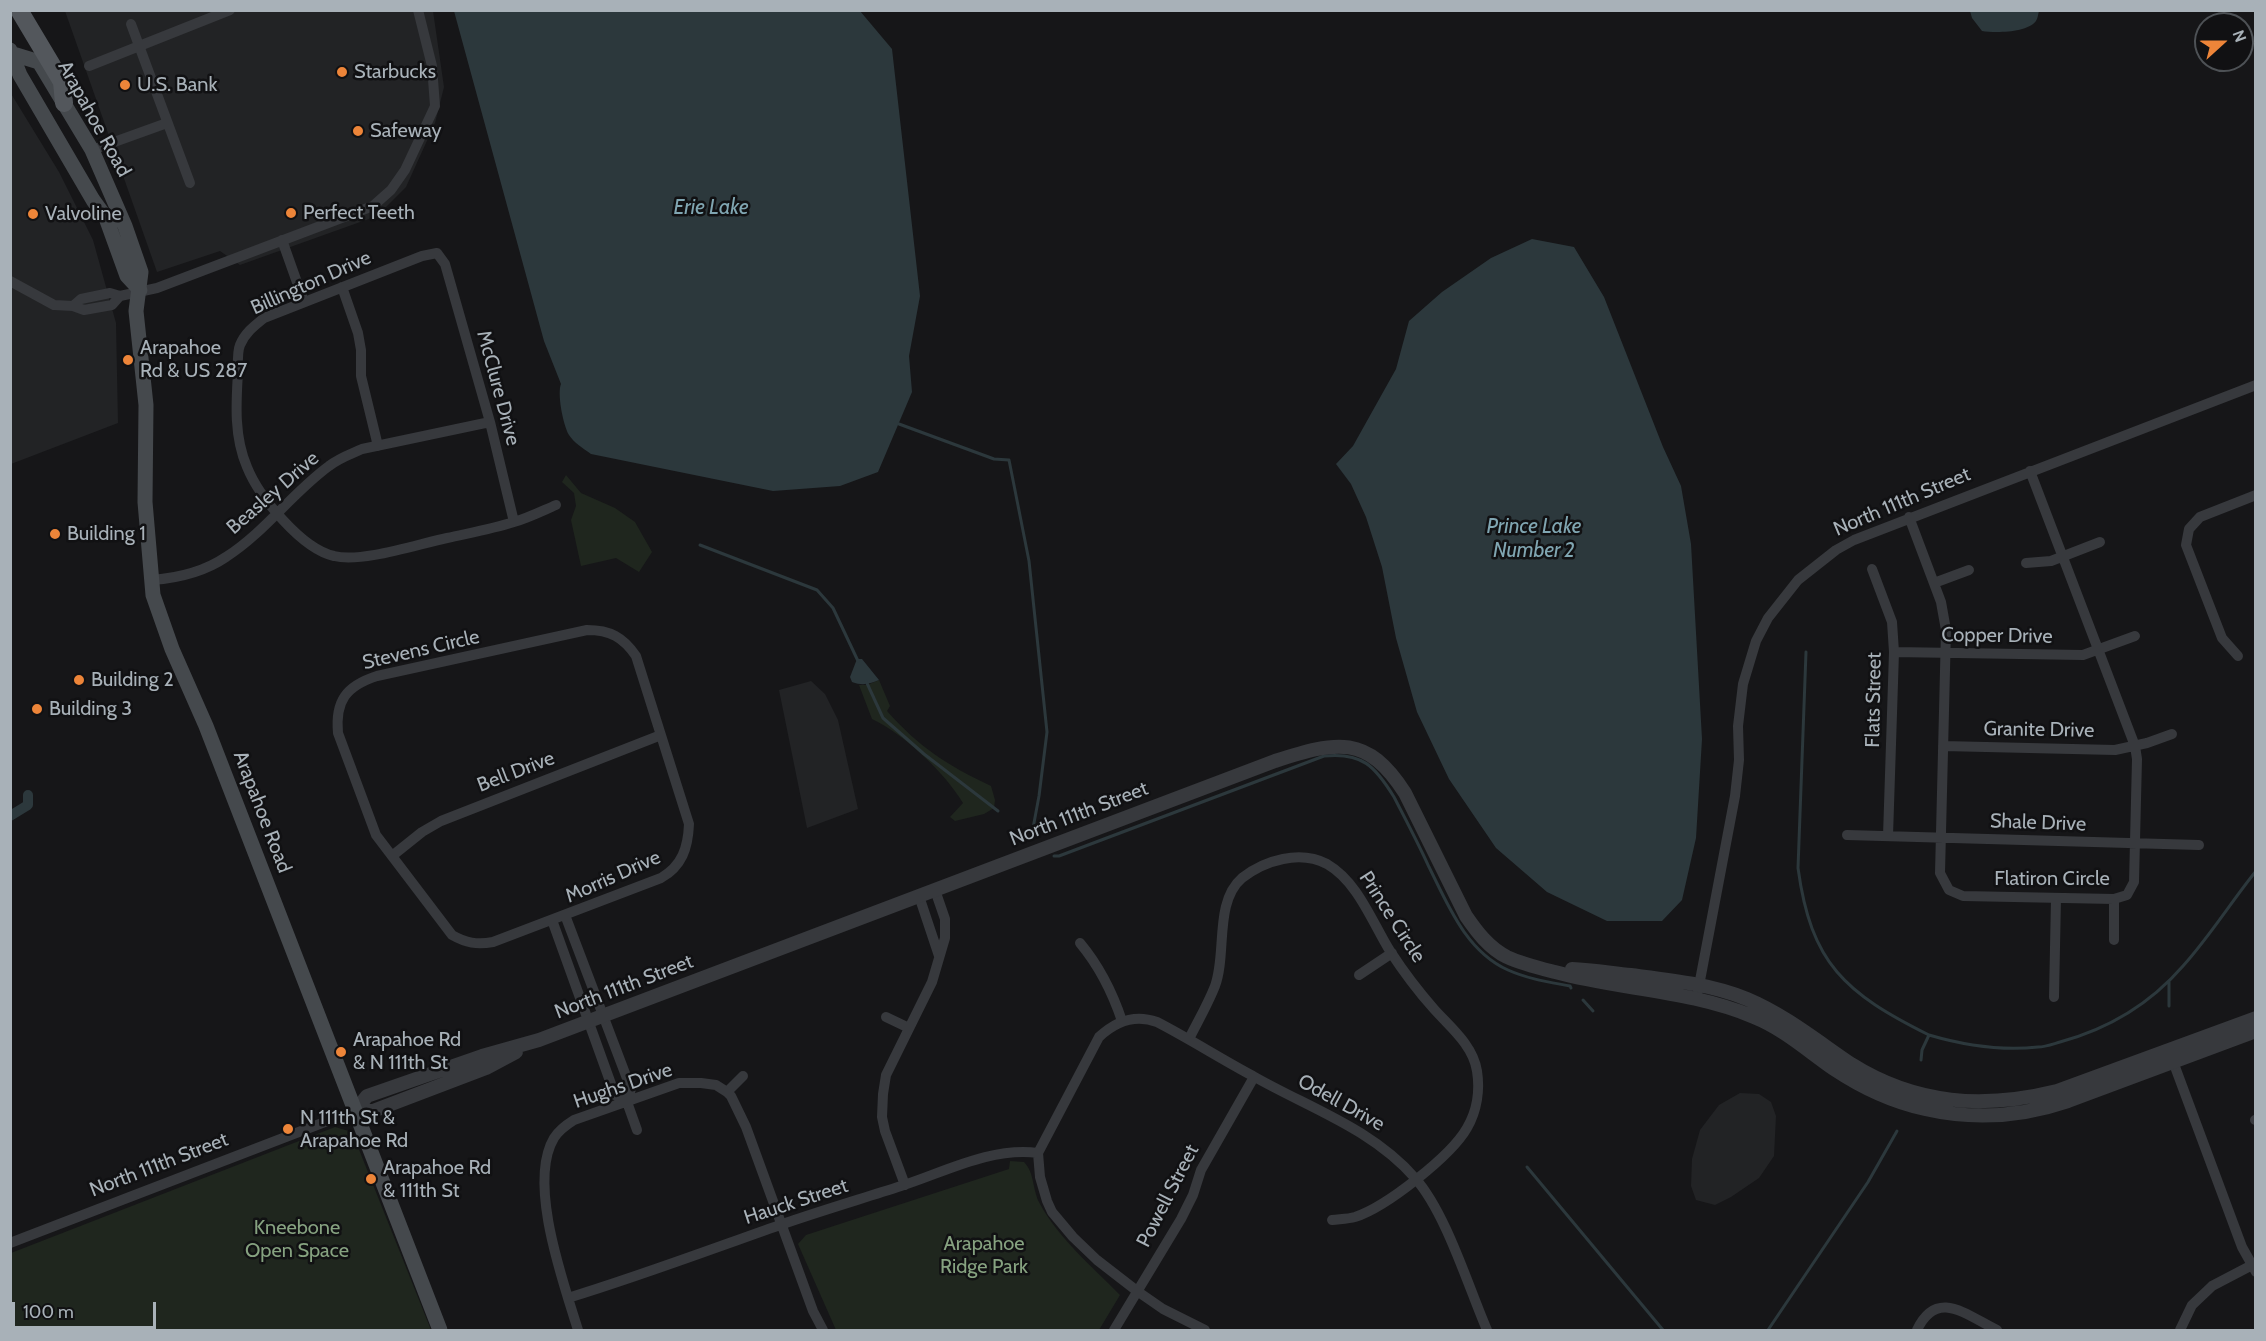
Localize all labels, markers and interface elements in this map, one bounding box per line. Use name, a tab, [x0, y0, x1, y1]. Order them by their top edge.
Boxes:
north arrow	[2194, 12, 2254, 72]
text: N	[2229, 27, 2250, 45]
street label: Arapahoe Road	[52, 57, 136, 181]
place label: Starbucks	[354, 60, 436, 84]
marker: Starbucks	[335, 65, 349, 79]
place label: U.S. Bank	[137, 73, 217, 97]
marker: U.S. Bank	[118, 78, 132, 92]
place label: Safeway	[370, 119, 442, 143]
marker: Safeway	[351, 124, 365, 138]
water label: Erie Lake	[673, 195, 749, 221]
place label: Perfect Teeth	[303, 201, 415, 225]
place label: Valvoline	[45, 202, 122, 226]
marker: Perfect Teeth	[284, 206, 298, 220]
marker: Valvoline	[26, 207, 40, 221]
street label: Billington Drive	[247, 246, 375, 320]
street label: McClure Drive	[471, 328, 525, 448]
place label: Arapahoe Rd & US 287	[140, 336, 247, 383]
marker: Arapahoe Rd & US 287	[121, 353, 135, 367]
street label: Beasley Drive	[222, 446, 324, 540]
street label: North 111th Street	[1830, 462, 1974, 542]
water label: Prince Lake Number 2	[1487, 514, 1581, 564]
place label: Building 1	[67, 522, 146, 546]
marker: Building 1	[48, 527, 62, 541]
street label: Copper Drive	[1941, 623, 2053, 649]
street label: Stevens Circle	[360, 625, 482, 675]
street label: Flats Street	[1861, 652, 1887, 748]
place label: Building 2	[91, 668, 174, 692]
marker: Building 2	[72, 673, 86, 687]
place label: Building 3	[49, 697, 132, 721]
marker: Building 3	[30, 702, 44, 716]
street label: Granite Drive	[1983, 717, 2095, 743]
street label: Bell Drive	[474, 746, 558, 798]
street label: Arapahoe Road	[228, 748, 296, 876]
street label: North 111th Street	[1006, 777, 1152, 851]
street label: Shale Drive	[1990, 809, 2086, 837]
street label: Morris Drive	[562, 845, 664, 909]
street label: Prince Circle	[1354, 867, 1430, 967]
street label: Flatiron Circle	[1994, 867, 2110, 891]
street label: North 111th Street	[551, 950, 697, 1024]
place label: Arapahoe Rd & N 111th St	[353, 1028, 461, 1075]
marker: Arapahoe Rd & N 111th St	[334, 1045, 348, 1059]
street label: Hughs Drive	[570, 1058, 676, 1114]
street label: Odell Drive	[1293, 1069, 1389, 1137]
place label: N 111th St & Arapahoe Rd	[300, 1106, 408, 1153]
marker: N 111th St & Arapahoe Rd	[281, 1122, 295, 1136]
street label: North 111th Street	[86, 1128, 232, 1202]
street label: Powell Street	[1132, 1141, 1204, 1251]
place label: Arapahoe Rd & 111th St	[383, 1156, 491, 1203]
marker: Arapahoe Rd & 111th St	[364, 1172, 378, 1186]
street label: Hauck Street	[741, 1174, 851, 1230]
park label: Kneebone Open Space	[245, 1216, 349, 1263]
park label: Arapahoe Ridge Park	[940, 1232, 1028, 1279]
scale bar	[15, 1290, 159, 1328]
text: 100 m	[23, 1301, 74, 1323]

